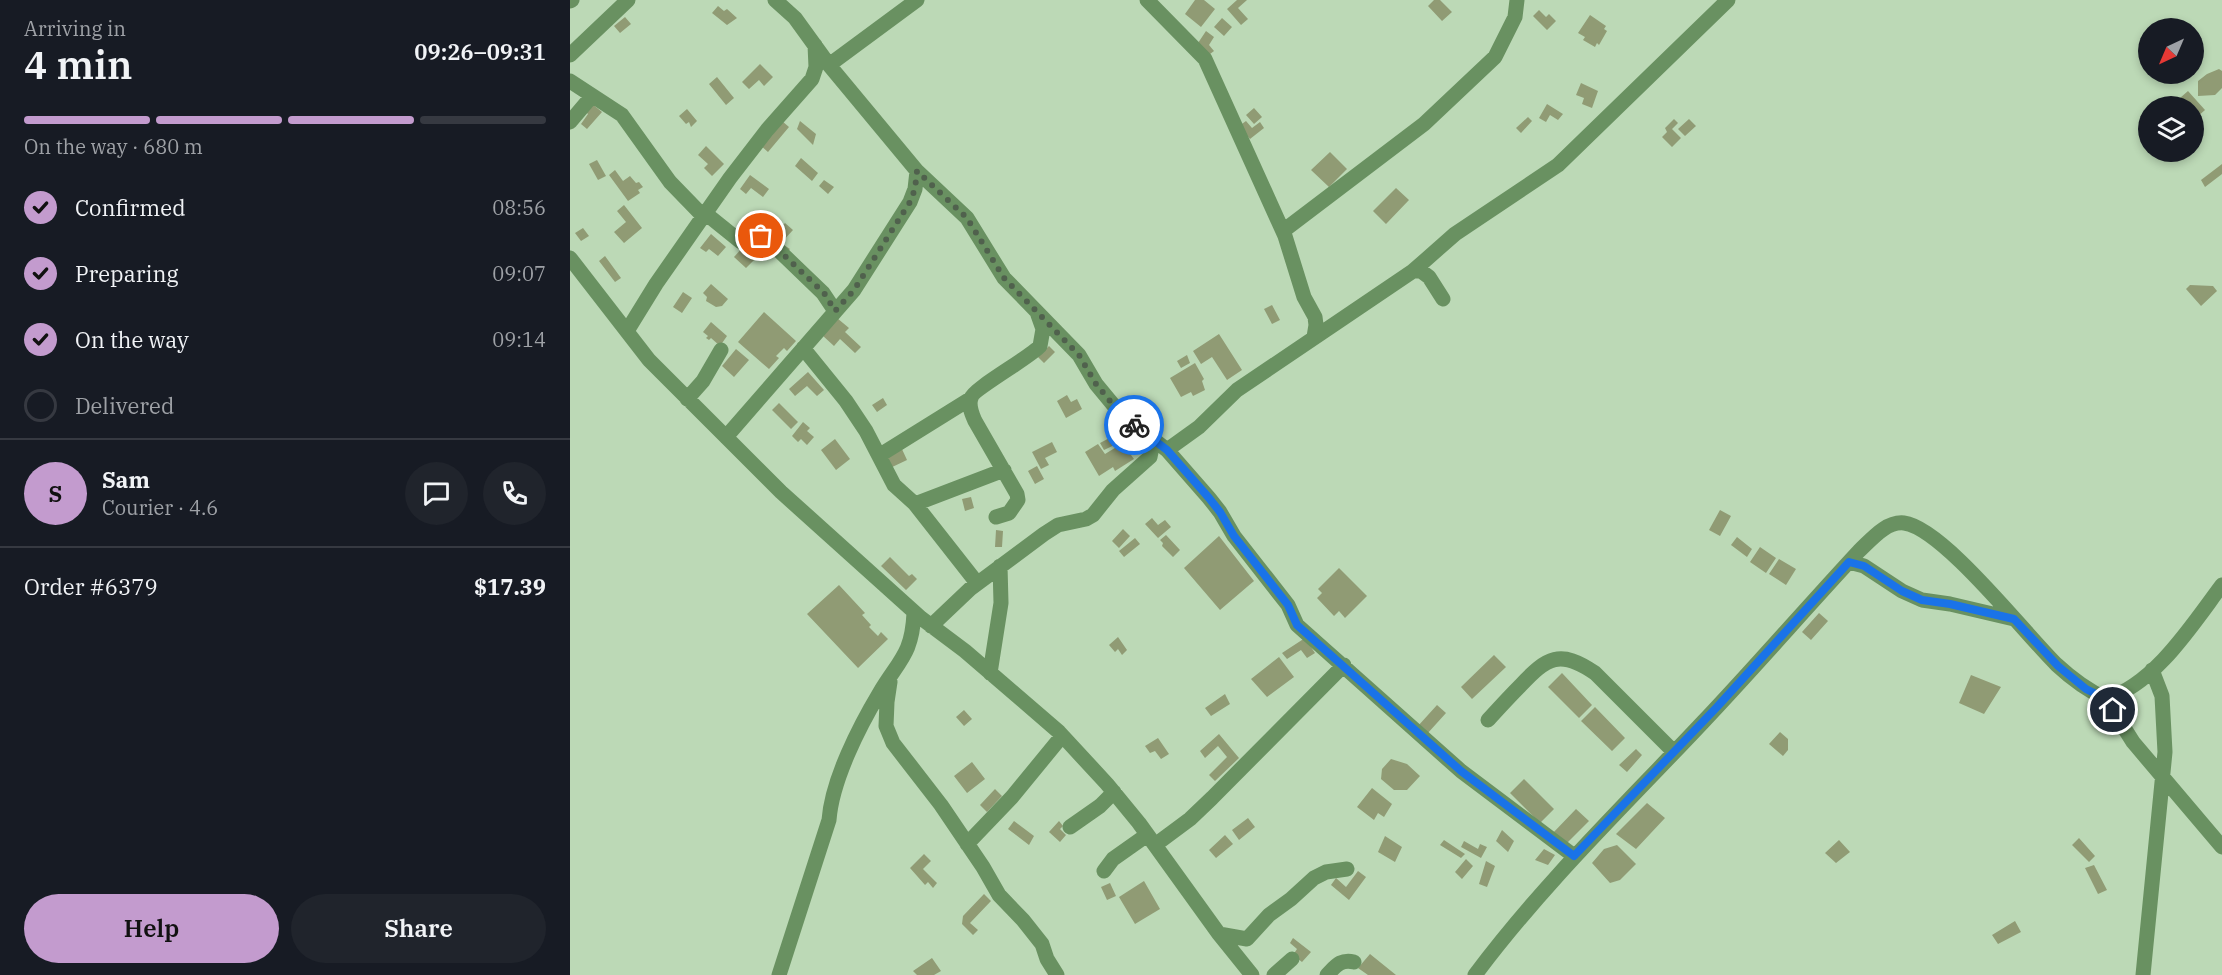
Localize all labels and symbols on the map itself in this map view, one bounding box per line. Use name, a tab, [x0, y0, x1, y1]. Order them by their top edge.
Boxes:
north arrow	[2138, 18, 2204, 84]
pin	[735, 210, 786, 261]
courier	[1104, 395, 1164, 455]
pin	[2087, 684, 2138, 735]

